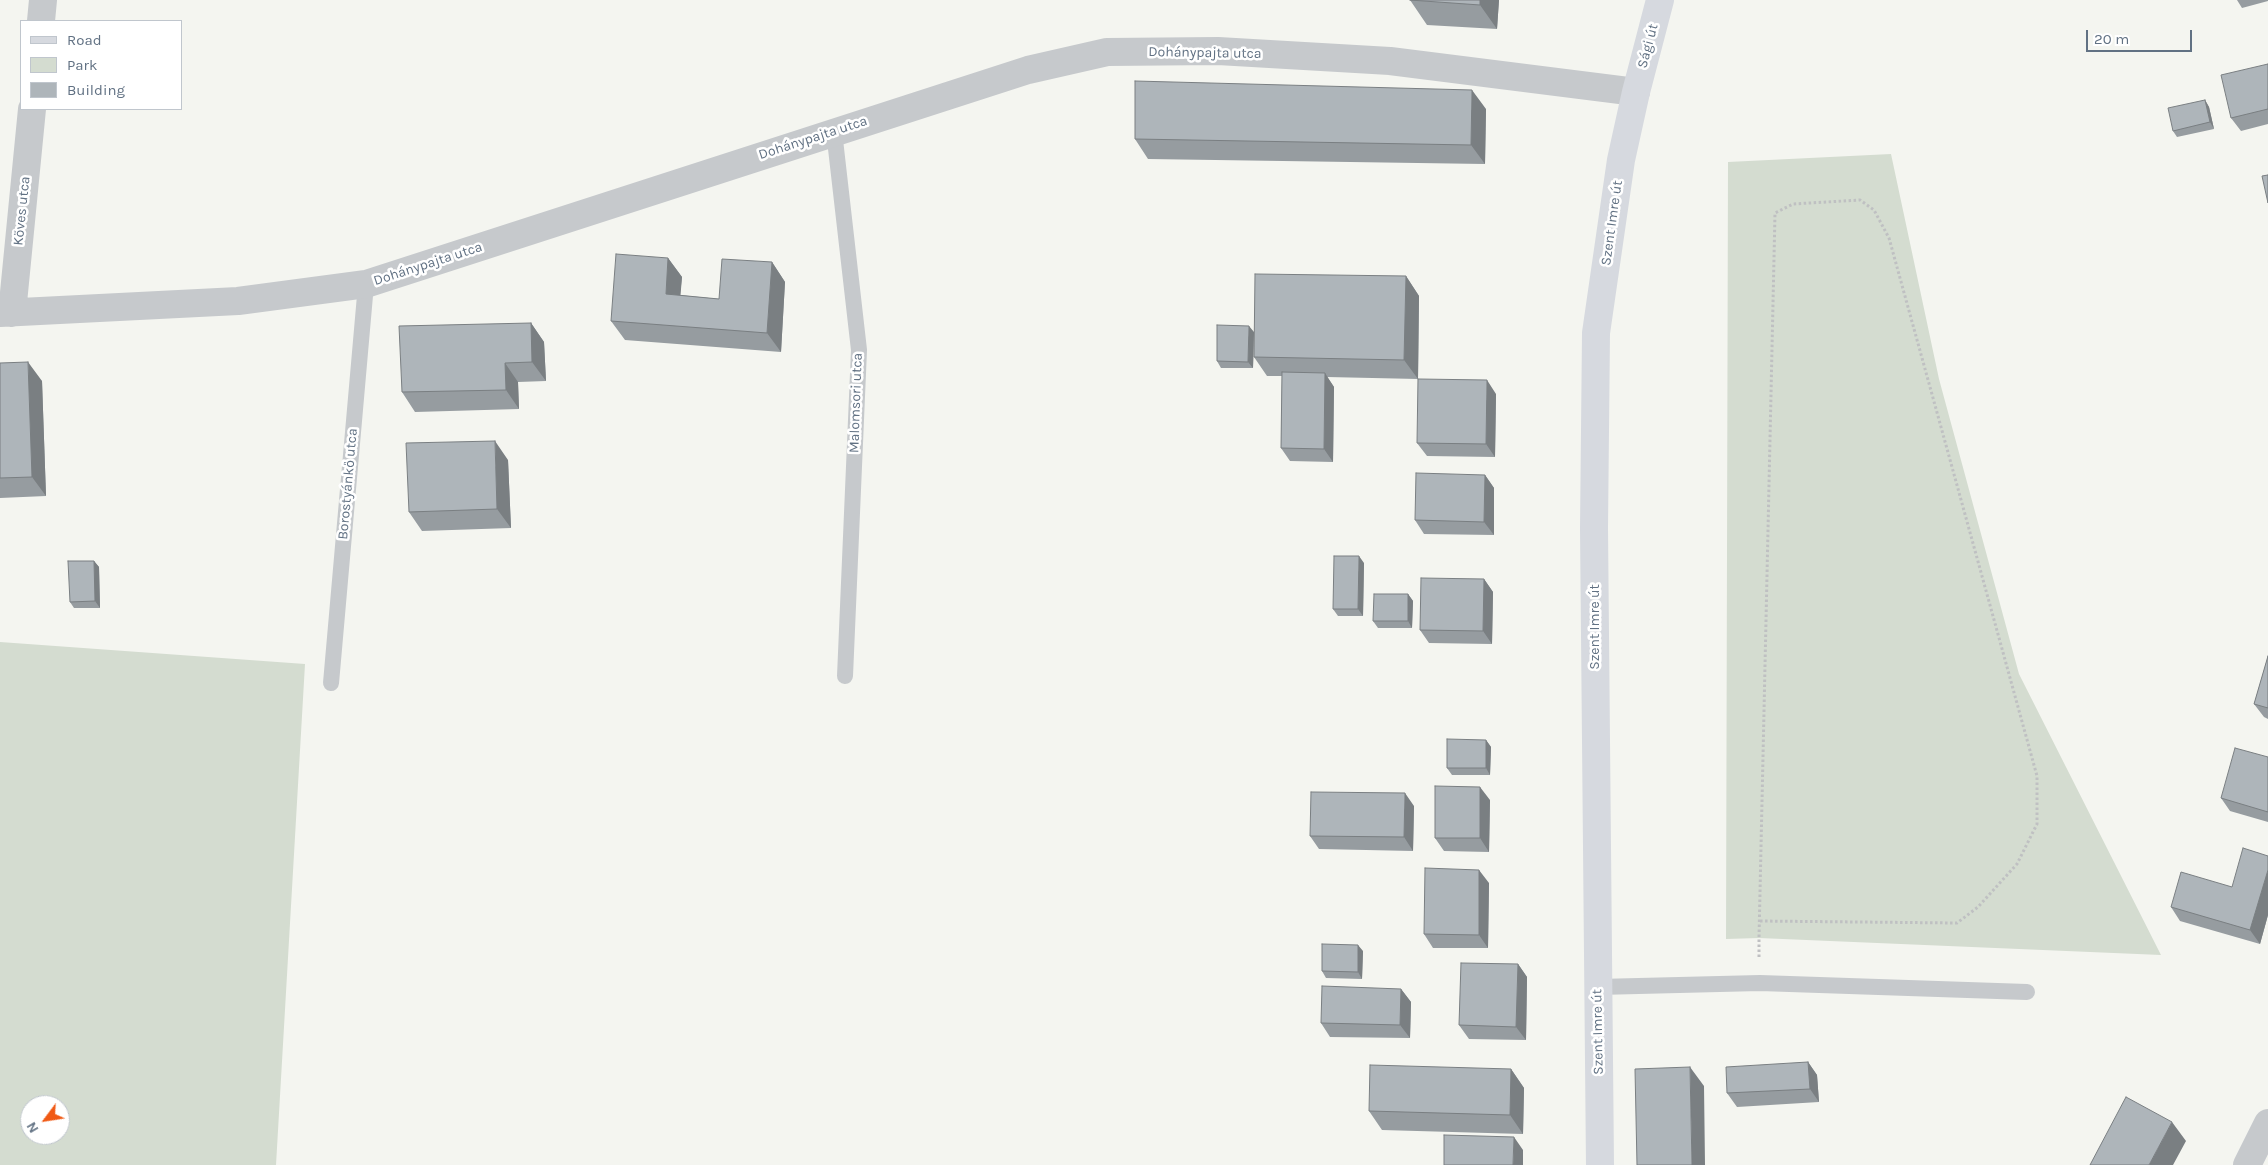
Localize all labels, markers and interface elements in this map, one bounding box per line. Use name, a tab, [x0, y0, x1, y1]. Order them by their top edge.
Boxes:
legend	[20, 20, 182, 110]
scale bar	[2088, 20, 2194, 52]
street label: Sági út	[1634, 22, 1662, 70]
text: 20 m	[2094, 30, 2129, 48]
text: Road	[67, 31, 102, 49]
street label: Dohánypajta utca	[1148, 44, 1262, 62]
text: Park	[67, 56, 97, 74]
text: Building	[67, 81, 125, 99]
street label: Dohánypajta utca	[757, 113, 869, 163]
street label: Köves utca	[10, 175, 34, 247]
street label: Szent Imre út	[1598, 179, 1626, 267]
street label: Dohánypajta utca	[372, 239, 484, 289]
street label: Malomsori utca	[846, 353, 866, 453]
street label: Borostyánkő utca	[335, 428, 361, 540]
street label: Szent Imre út	[1587, 584, 1603, 670]
street label: Szent Imre út	[1589, 989, 1607, 1075]
north arrow	[20, 1095, 70, 1145]
text: N	[23, 1119, 42, 1136]

